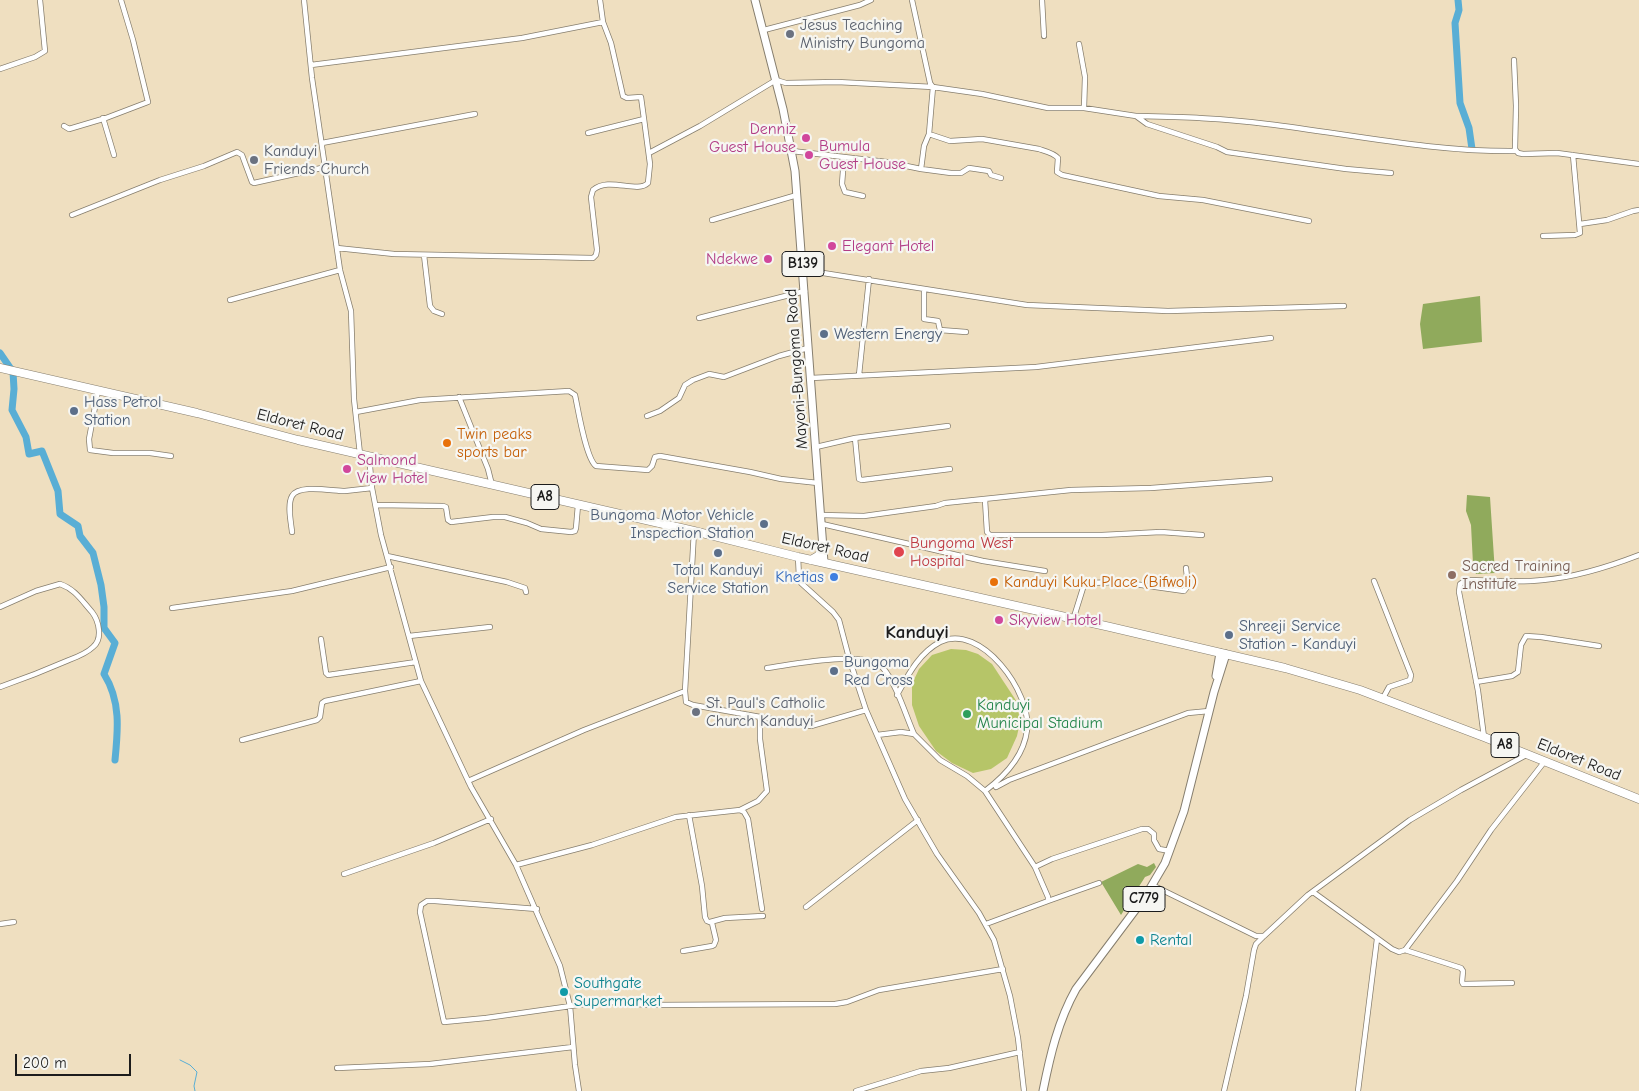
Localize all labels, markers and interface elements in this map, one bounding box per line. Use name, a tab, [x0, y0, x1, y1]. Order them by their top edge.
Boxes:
place label: Jesus Teaching Ministry Bungoma	[800, 15, 925, 53]
marker: Jesus Teaching Ministry Bungoma	[784, 28, 796, 40]
place label: Denniz Guest House	[709, 119, 796, 157]
marker: Denniz Guest House	[800, 132, 812, 144]
place label: Bumula Guest House	[819, 136, 906, 174]
place label: Kanduyi Friends Church	[264, 141, 369, 179]
marker: Bumula Guest House	[803, 149, 815, 161]
marker: Kanduyi Friends Church	[248, 154, 260, 166]
place label: Elegant Hotel	[842, 236, 934, 256]
marker: Elegant Hotel	[826, 240, 838, 252]
place label: Ndekwe	[706, 249, 758, 269]
road number: B139	[782, 252, 824, 276]
marker: Ndekwe	[762, 253, 774, 265]
street label: Mayoni-Bungoma Road	[782, 288, 812, 450]
place label: Western Energy	[834, 324, 942, 344]
marker: Western Energy	[818, 328, 830, 340]
place label: Hass Petrol Station	[84, 392, 161, 430]
marker: Hass Petrol Station	[68, 405, 80, 417]
street label: Eldoret Road	[255, 405, 345, 445]
place label: Twin peaks sports bar	[457, 424, 532, 462]
marker: Twin peaks sports bar	[441, 437, 453, 449]
place label: Salmond View Hotel	[357, 450, 428, 488]
marker: Salmond View Hotel	[341, 463, 353, 475]
road number: A8	[531, 484, 559, 510]
place label: Bungoma Motor Vehicle Inspection Station	[590, 505, 754, 543]
marker: Bungoma Motor Vehicle Inspection Station	[758, 518, 770, 530]
street label: Eldoret Road	[780, 529, 870, 567]
place label: Bungoma West Hospital	[910, 533, 1013, 571]
marker: Bungoma West Hospital	[892, 545, 906, 559]
marker: Total Kanduyi Service Station	[712, 547, 724, 559]
place label: Sacred Training Institute	[1462, 556, 1571, 594]
place label: Total Kanduyi Service Station	[667, 560, 769, 598]
place label: Khetias	[775, 567, 824, 587]
marker: Sacred Training Institute	[1446, 569, 1458, 581]
marker: Khetias	[828, 571, 840, 583]
place label: Kanduyi Kuku Place (Bifwoli)	[1004, 572, 1197, 592]
marker: Kanduyi Kuku Place (Bifwoli)	[988, 576, 1000, 588]
place label: Skyview Hotel	[1009, 610, 1101, 630]
marker: Skyview Hotel	[993, 614, 1005, 626]
place label: Shreeji Service Station - Kanduyi	[1239, 616, 1356, 654]
district label: Kanduyi	[885, 622, 949, 644]
marker: Shreeji Service Station - Kanduyi	[1223, 629, 1235, 641]
place label: Bungoma Red Cross	[844, 652, 913, 690]
marker: Bungoma Red Cross	[828, 665, 840, 677]
place label: St. Paul's Catholic Church Kanduyi	[706, 693, 825, 731]
place label: Kanduyi Municipal Stadium	[977, 695, 1103, 733]
marker: St. Paul's Catholic Church Kanduyi	[690, 706, 702, 718]
marker: Kanduyi Municipal Stadium	[961, 708, 973, 720]
road number: A8	[1491, 732, 1519, 758]
street label: Eldoret Road	[1534, 734, 1624, 786]
road number: C779	[1123, 886, 1165, 912]
place label: Rental	[1150, 930, 1192, 950]
marker: Rental	[1134, 934, 1146, 946]
place label: Southgate Supermarket	[574, 973, 662, 1011]
marker: Southgate Supermarket	[558, 986, 570, 998]
scale bar	[18, 1044, 134, 1076]
text: 200 m	[23, 1054, 67, 1072]

